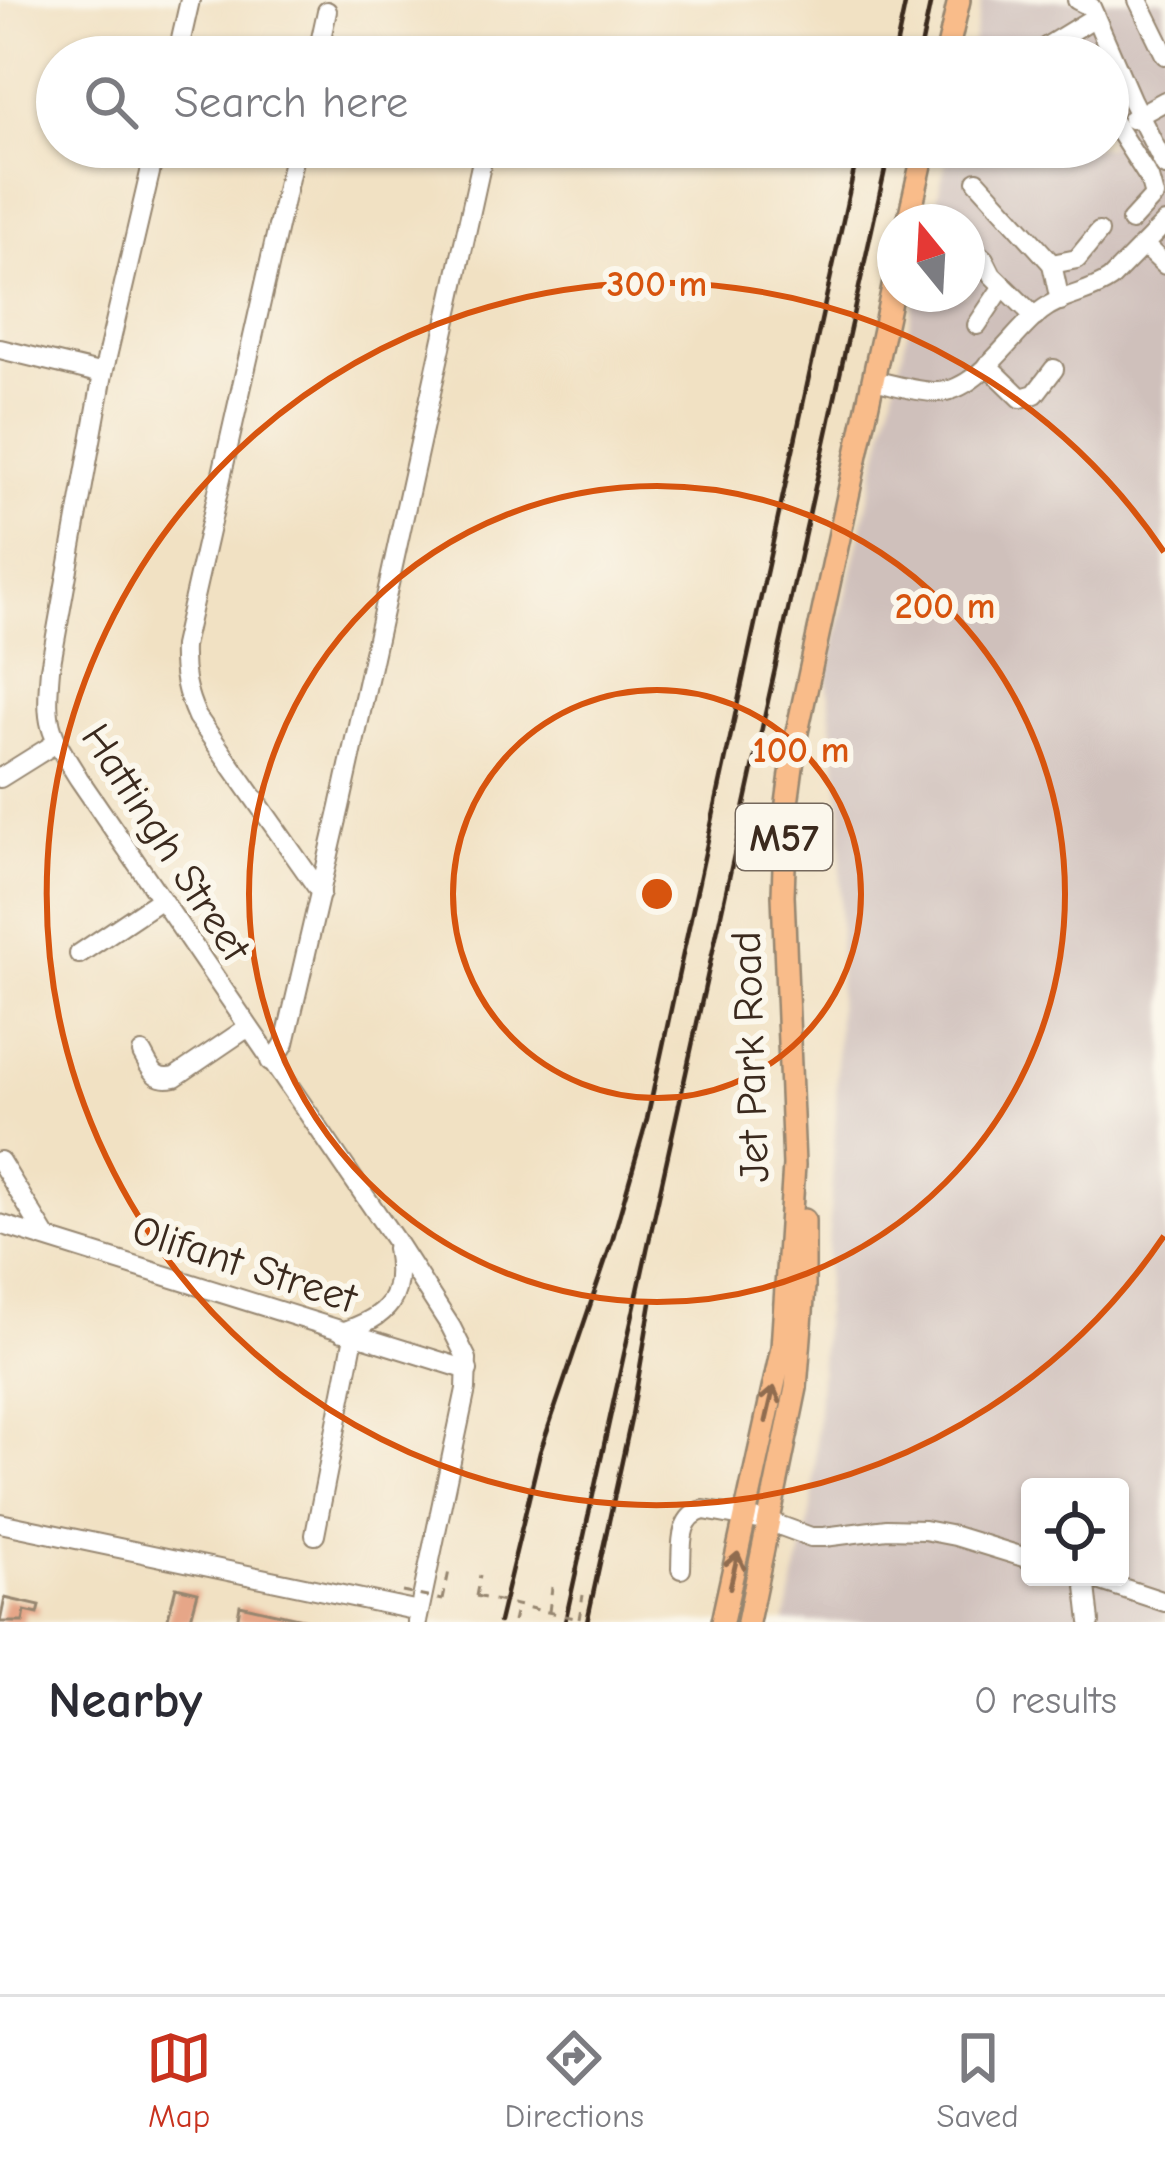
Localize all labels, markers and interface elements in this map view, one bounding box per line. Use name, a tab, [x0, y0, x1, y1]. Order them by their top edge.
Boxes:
search box	[36, 36, 1129, 168]
icon: search	[78, 69, 144, 135]
text: Search here	[174, 76, 408, 128]
north arrow	[877, 204, 985, 312]
text: 300 m	[607, 264, 707, 305]
text: 200 m	[895, 586, 995, 627]
street label: Hattingh Street	[71, 715, 262, 972]
text: 100 m	[753, 730, 849, 771]
road number: M57	[736, 804, 832, 870]
centre of rings	[636, 873, 678, 915]
street label: Jet Park Road	[722, 930, 779, 1183]
street label: Olifant Street	[126, 1205, 365, 1324]
one-way arrow	[759, 1385, 782, 1423]
map controls	[1021, 1478, 1129, 1586]
button: locate	[1021, 1478, 1129, 1586]
one-way arrow	[724, 1552, 747, 1590]
text: Nearby	[48, 1671, 202, 1730]
text: 0 results	[974, 1678, 1117, 1723]
tab: Map	[146, 2025, 212, 2135]
tab: Directions	[505, 2025, 644, 2135]
tab: Saved	[936, 2025, 1019, 2135]

